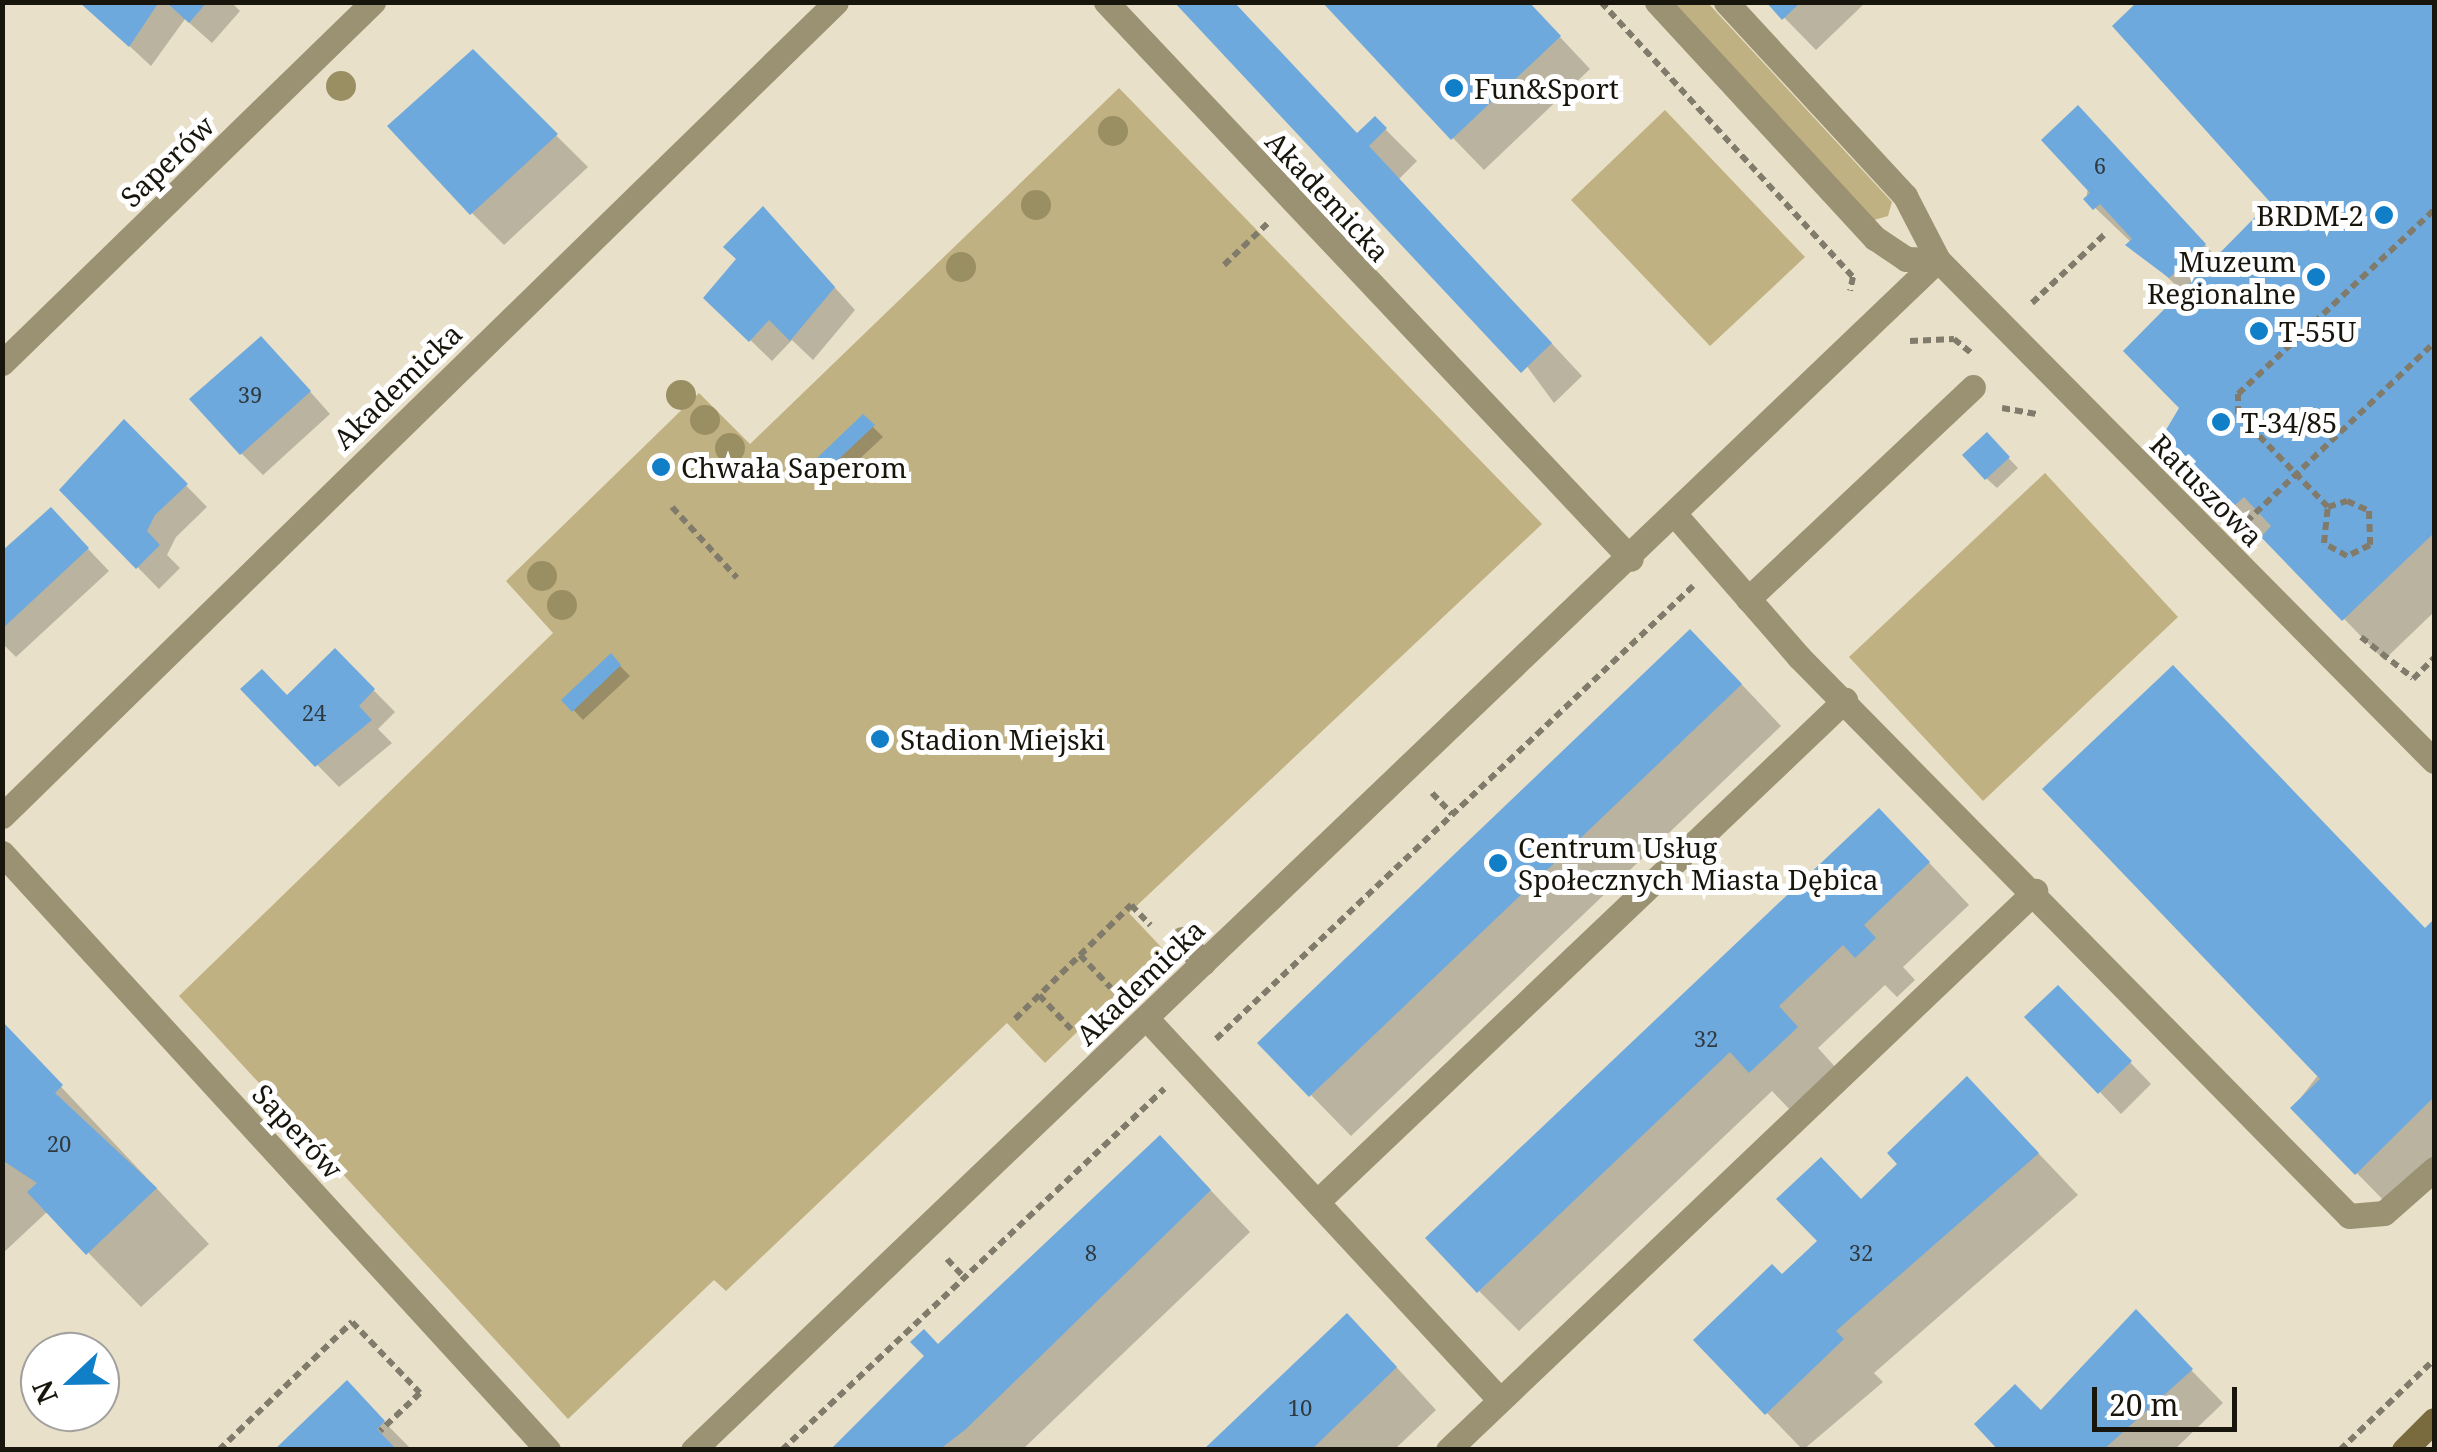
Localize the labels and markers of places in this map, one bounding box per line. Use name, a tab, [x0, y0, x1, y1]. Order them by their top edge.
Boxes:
place label: Fun&Sport	[1474, 71, 1619, 105]
marker: Fun&Sport	[1443, 77, 1465, 99]
place label: BRDM-2	[2256, 198, 2364, 232]
marker: BRDM-2	[2373, 204, 2395, 226]
place label: Muzeum Regionalne	[2147, 244, 2296, 310]
marker: Muzeum Regionalne	[2305, 266, 2327, 288]
place label: T-55U	[2279, 314, 2356, 348]
marker: T-55U	[2248, 320, 2270, 342]
place label: T-34/85	[2241, 405, 2338, 439]
marker: T-34/85	[2210, 411, 2232, 433]
place label: Chwała Saperom	[681, 450, 907, 484]
marker: Chwała Saperom	[650, 456, 672, 478]
place label: Stadion Miejski	[900, 722, 1105, 756]
marker: Stadion Miejski	[869, 728, 891, 750]
place label: Centrum Usług Społecznych Miasta Dębica	[1518, 830, 1878, 896]
marker: Centrum Usług Społecznych Miasta Dębica	[1487, 852, 1509, 874]

